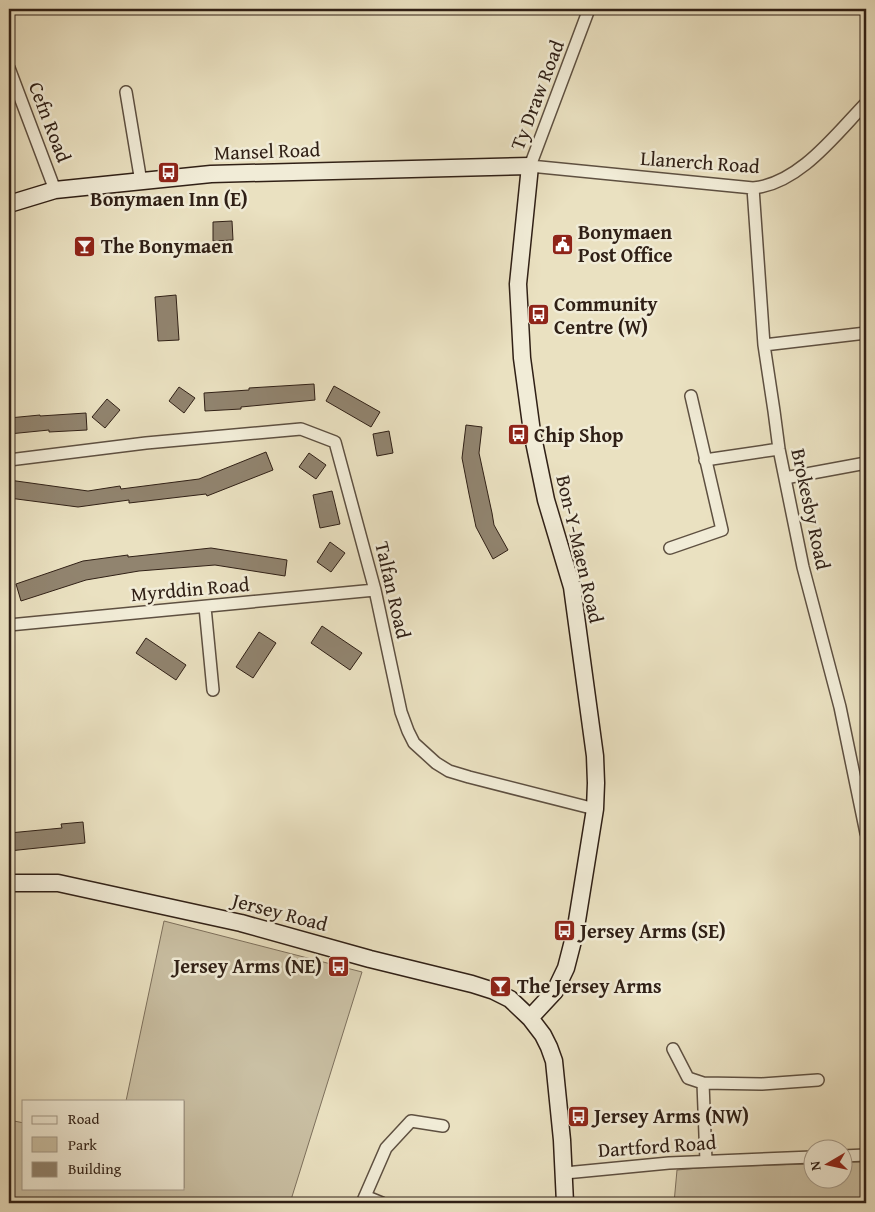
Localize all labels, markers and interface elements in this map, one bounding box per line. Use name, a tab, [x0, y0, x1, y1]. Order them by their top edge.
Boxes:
street label: Ty Draw Road	[502, 35, 571, 154]
street label: Cefn Road	[22, 77, 79, 167]
street label: Mansel Road	[213, 134, 321, 167]
street label: Llanerch Road	[639, 143, 761, 180]
bus stop icon: Bonymaen Inn (E)	[157, 161, 181, 185]
place label: Bonymaen Inn (E)	[90, 184, 248, 213]
place label: Bonymaen Post Office	[578, 217, 673, 269]
place label: The Bonymaen	[101, 231, 233, 260]
public building icon: Bonymaen Post Office	[550, 232, 574, 256]
bar icon: The Bonymaen	[73, 234, 97, 258]
place label: Community Centre (W)	[554, 289, 658, 341]
bus stop icon: Community Centre (W)	[526, 303, 550, 327]
place label: Chip Shop	[534, 420, 623, 449]
bus stop icon: Chip Shop	[506, 423, 530, 447]
street label: Brokesby Road	[785, 446, 839, 572]
street label: Bon-Y-Maen Road	[549, 472, 612, 626]
street label: Talfan Road	[368, 538, 419, 642]
street label: Myrddin Road	[129, 569, 251, 608]
street label: Jersey Road	[226, 884, 331, 938]
place label: Jersey Arms (SE)	[577, 916, 726, 945]
bus stop icon: Jersey Arms (SE)	[552, 919, 576, 943]
place label: Jersey Arms (NE)	[170, 951, 322, 980]
bus stop icon: Jersey Arms (NE)	[326, 954, 350, 978]
place label: The Jersey Arms	[517, 971, 662, 1000]
bar icon: The Jersey Arms	[489, 974, 513, 998]
legend	[22, 1100, 185, 1190]
place label: Jersey Arms (NW)	[591, 1101, 749, 1130]
bus stop icon: Jersey Arms (NW)	[566, 1104, 590, 1128]
text: Road	[68, 1108, 99, 1129]
street label: Dartford Road	[597, 1127, 717, 1164]
text: Park	[68, 1134, 97, 1155]
north arrow	[802, 1140, 852, 1190]
text: Building	[68, 1158, 122, 1179]
text: N	[804, 1159, 826, 1172]

